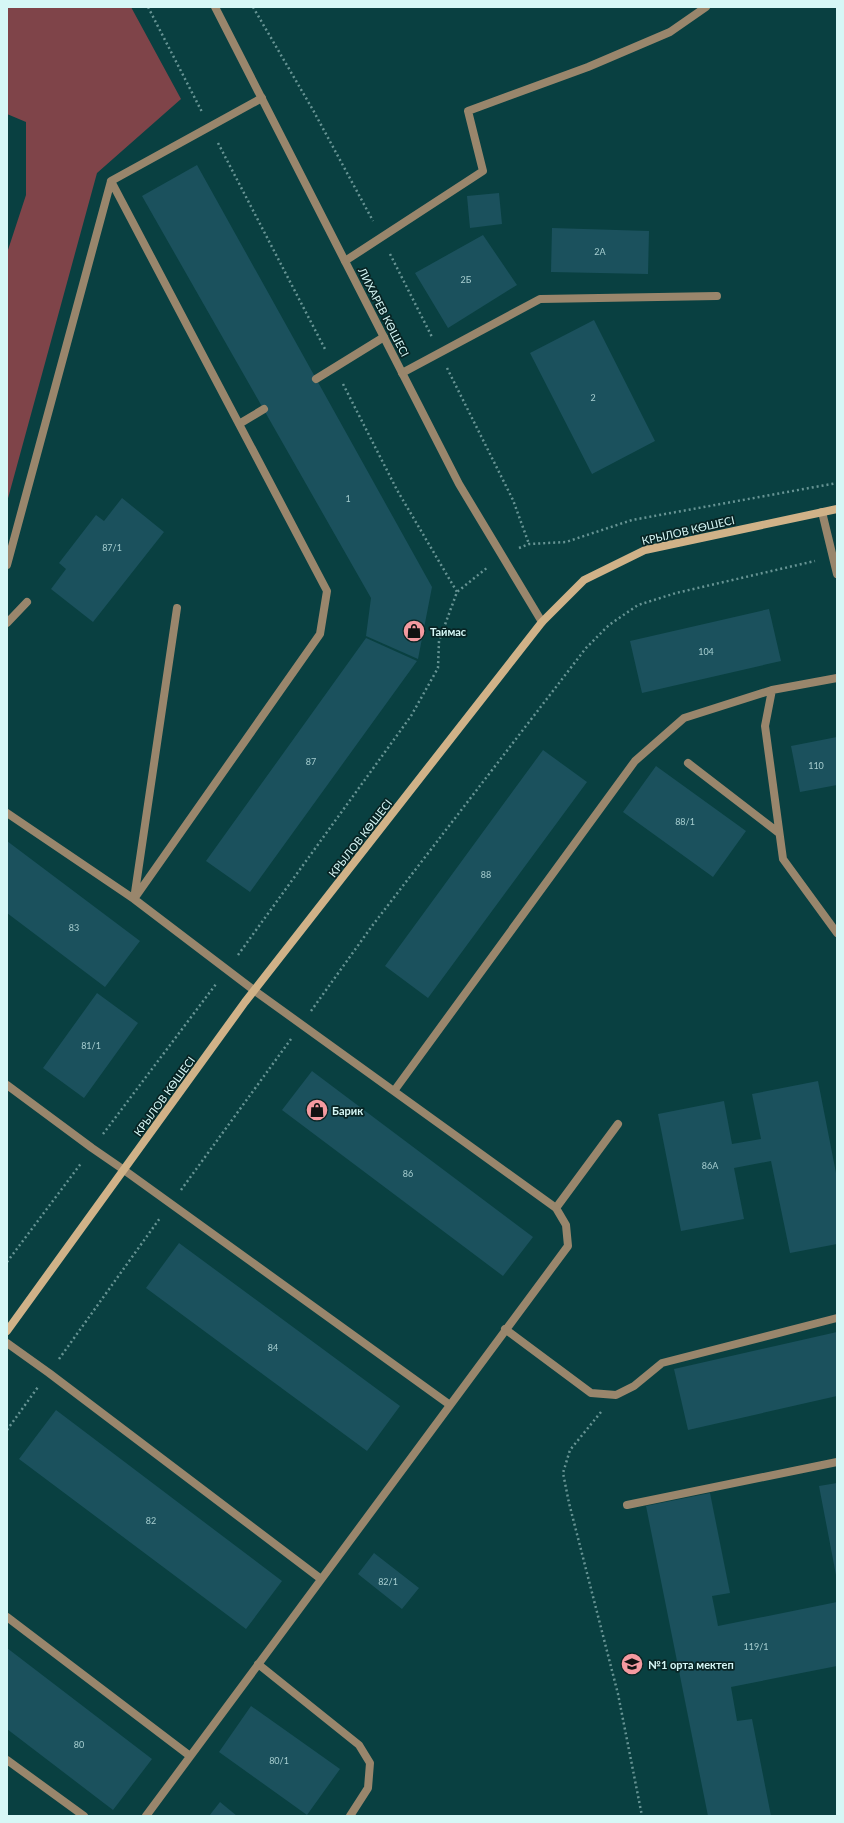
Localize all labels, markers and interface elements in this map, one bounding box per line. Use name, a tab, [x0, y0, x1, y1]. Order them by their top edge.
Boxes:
house number: 2А	[594, 246, 607, 257]
street label: ЛИХАРЕВ КӨШЕСІ	[355, 264, 412, 359]
house number: 2Б	[461, 274, 472, 285]
house number: 2	[590, 392, 596, 403]
house number: 1	[345, 493, 351, 504]
street label: КРЫЛОВ КӨШЕСІ	[640, 513, 736, 547]
house number: 87/1	[102, 542, 122, 553]
shop icon: Таймас	[401, 618, 427, 644]
place label: Таймас	[430, 625, 467, 638]
house number: 104	[698, 646, 714, 657]
house number: 87	[306, 756, 316, 767]
house number: 110	[808, 760, 824, 771]
street label: КРЫЛОВ КӨШЕСІ	[326, 797, 394, 879]
house number: 88/1	[675, 816, 695, 827]
house number: 88	[481, 869, 491, 880]
house number: 83	[69, 922, 79, 933]
house number: 81/1	[81, 1040, 101, 1051]
street label: КРЫЛОВ КӨШЕСІ	[131, 1054, 197, 1138]
shop icon: Барик	[304, 1097, 330, 1123]
place label: Барик	[332, 1104, 363, 1117]
house number: 86А	[702, 1160, 719, 1171]
house number: 86	[403, 1168, 413, 1179]
house number: 84	[268, 1342, 278, 1353]
house number: 82	[146, 1515, 156, 1526]
house number: 82/1	[378, 1576, 398, 1587]
house number: 119/1	[744, 1641, 768, 1652]
school or university icon: №1 орта мектеп	[619, 1651, 645, 1677]
place label: №1 орта мектеп	[648, 1658, 734, 1671]
house number: 80	[74, 1739, 84, 1750]
house number: 80/1	[269, 1755, 289, 1766]

